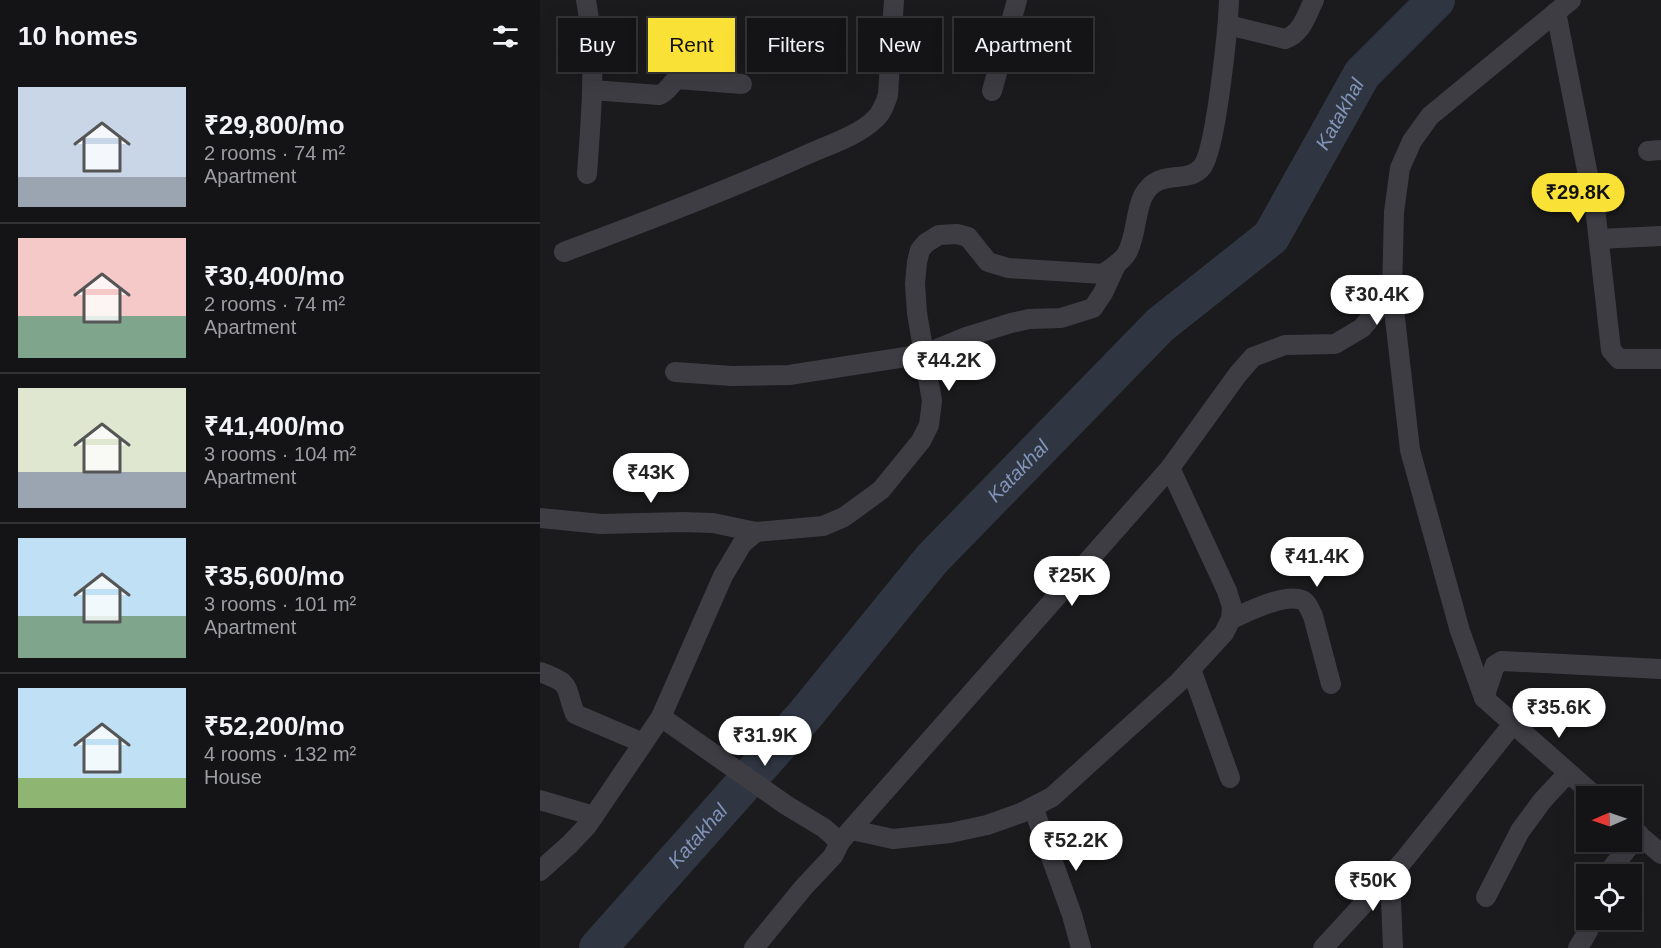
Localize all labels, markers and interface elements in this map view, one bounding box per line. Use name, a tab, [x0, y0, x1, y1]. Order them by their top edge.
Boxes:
chip: Buy	[558, 18, 636, 72]
chip: Rent	[648, 18, 735, 72]
chip: Filters	[747, 18, 846, 72]
chip: New	[858, 18, 942, 72]
chip: Apartment	[954, 18, 1093, 72]
icon: filters	[489, 20, 522, 53]
text: 10 homes	[18, 21, 138, 51]
water label: Katakhal	[1311, 74, 1368, 153]
text: ₹29,800/mo	[204, 110, 345, 140]
icon: home	[66, 111, 138, 183]
text: 2 rooms · 74 m²	[204, 142, 345, 164]
text: Apartment	[204, 165, 296, 187]
pin: ₹29.8K	[1529, 173, 1627, 224]
text: ₹29.8K	[1546, 181, 1610, 203]
text: ₹30,400/mo	[204, 261, 345, 291]
icon: home	[66, 262, 138, 334]
pin: ₹30.4K	[1328, 275, 1426, 326]
text: ₹30.4K	[1345, 283, 1409, 305]
text: 2 rooms · 74 m²	[204, 293, 345, 315]
text: Apartment	[204, 316, 296, 338]
pin: ₹44.2K	[900, 341, 998, 392]
text: ₹44.2K	[917, 349, 981, 371]
text: ₹41,400/mo	[204, 411, 345, 441]
icon: home	[66, 412, 138, 484]
water label: Katakhal	[983, 435, 1053, 506]
text: 3 rooms · 104 m²	[204, 443, 356, 465]
pin: ₹43K	[615, 453, 687, 504]
text: ₹43K	[627, 461, 675, 483]
text: Apartment	[204, 466, 296, 488]
pin: ₹41.4K	[1268, 537, 1366, 588]
text: ₹41.4K	[1285, 545, 1349, 567]
pin: ₹25K	[1036, 556, 1108, 607]
text: ₹35,600/mo	[204, 561, 345, 591]
icon: home	[66, 562, 138, 634]
text: ₹25K	[1048, 564, 1096, 586]
text: 3 rooms · 101 m²	[204, 593, 356, 615]
text: Apartment	[204, 616, 296, 638]
pin: ₹35.6K	[1510, 688, 1608, 739]
text: ₹35.6K	[1527, 696, 1591, 718]
text: ₹52,200/mo	[204, 711, 345, 741]
icon: home	[66, 712, 138, 784]
pin: ₹31.9K	[716, 716, 814, 767]
text: ₹31.9K	[733, 724, 797, 746]
text: 4 rooms · 132 m²	[204, 743, 356, 765]
text: House	[204, 766, 262, 788]
north arrow	[1576, 786, 1642, 852]
map controls	[1576, 786, 1642, 930]
water label: Katakhal	[664, 799, 732, 872]
pin: ₹52.2K	[1027, 821, 1125, 872]
text: ₹52.2K	[1044, 829, 1108, 851]
pin: ₹50K	[1337, 861, 1409, 912]
button: locate	[1576, 864, 1642, 930]
text: ₹50K	[1349, 869, 1397, 891]

